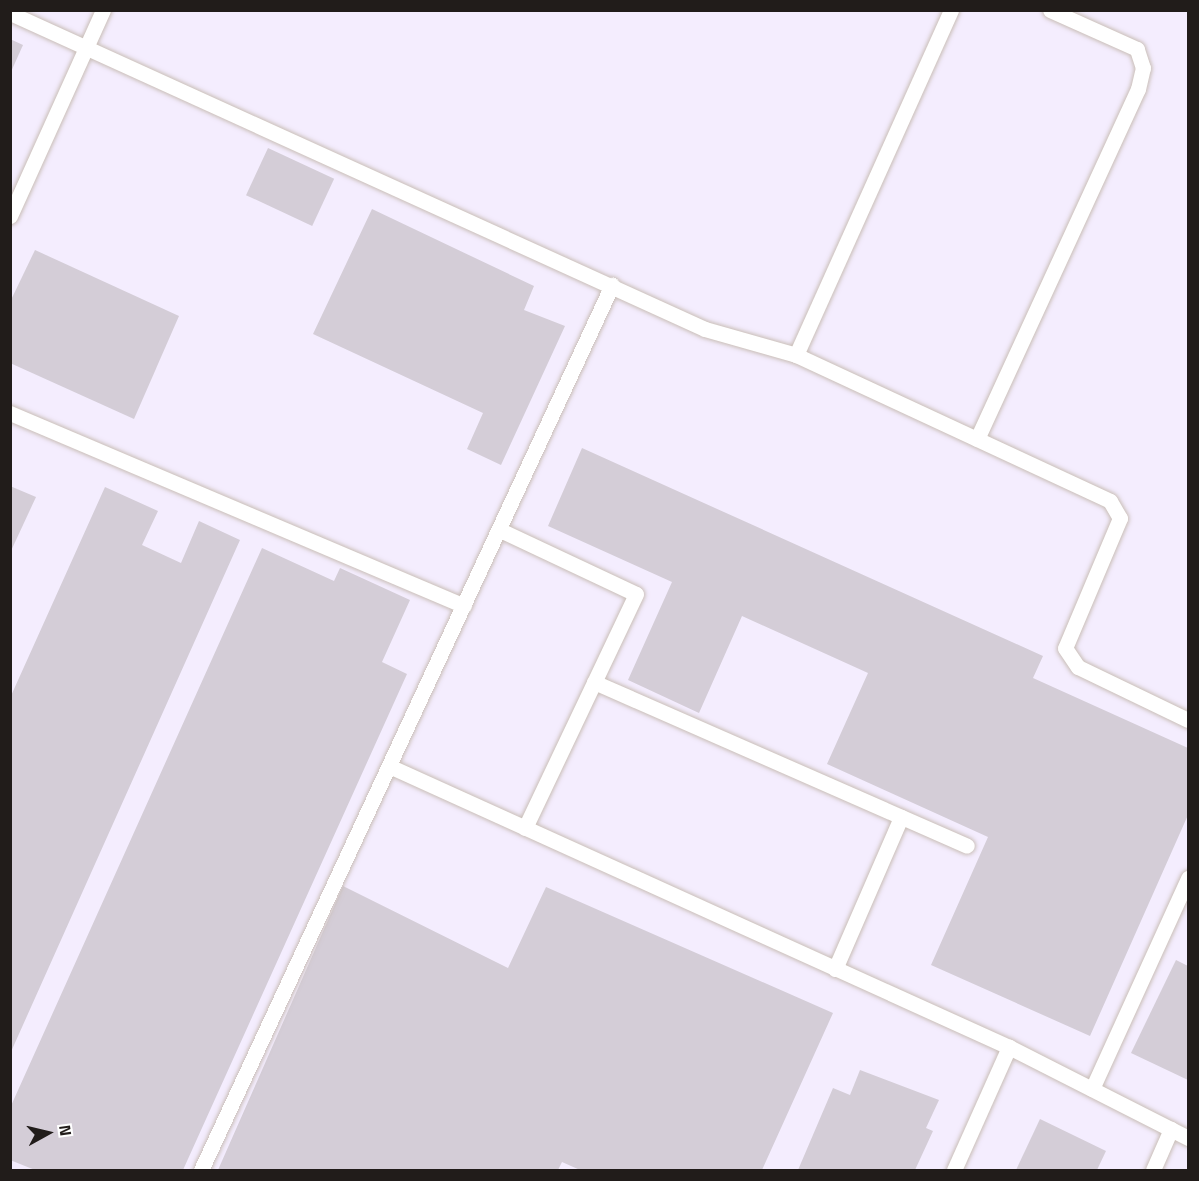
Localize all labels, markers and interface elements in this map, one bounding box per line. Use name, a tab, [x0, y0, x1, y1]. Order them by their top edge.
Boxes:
north arrow	[18, 1103, 78, 1163]
text: N	[53, 1123, 78, 1138]

